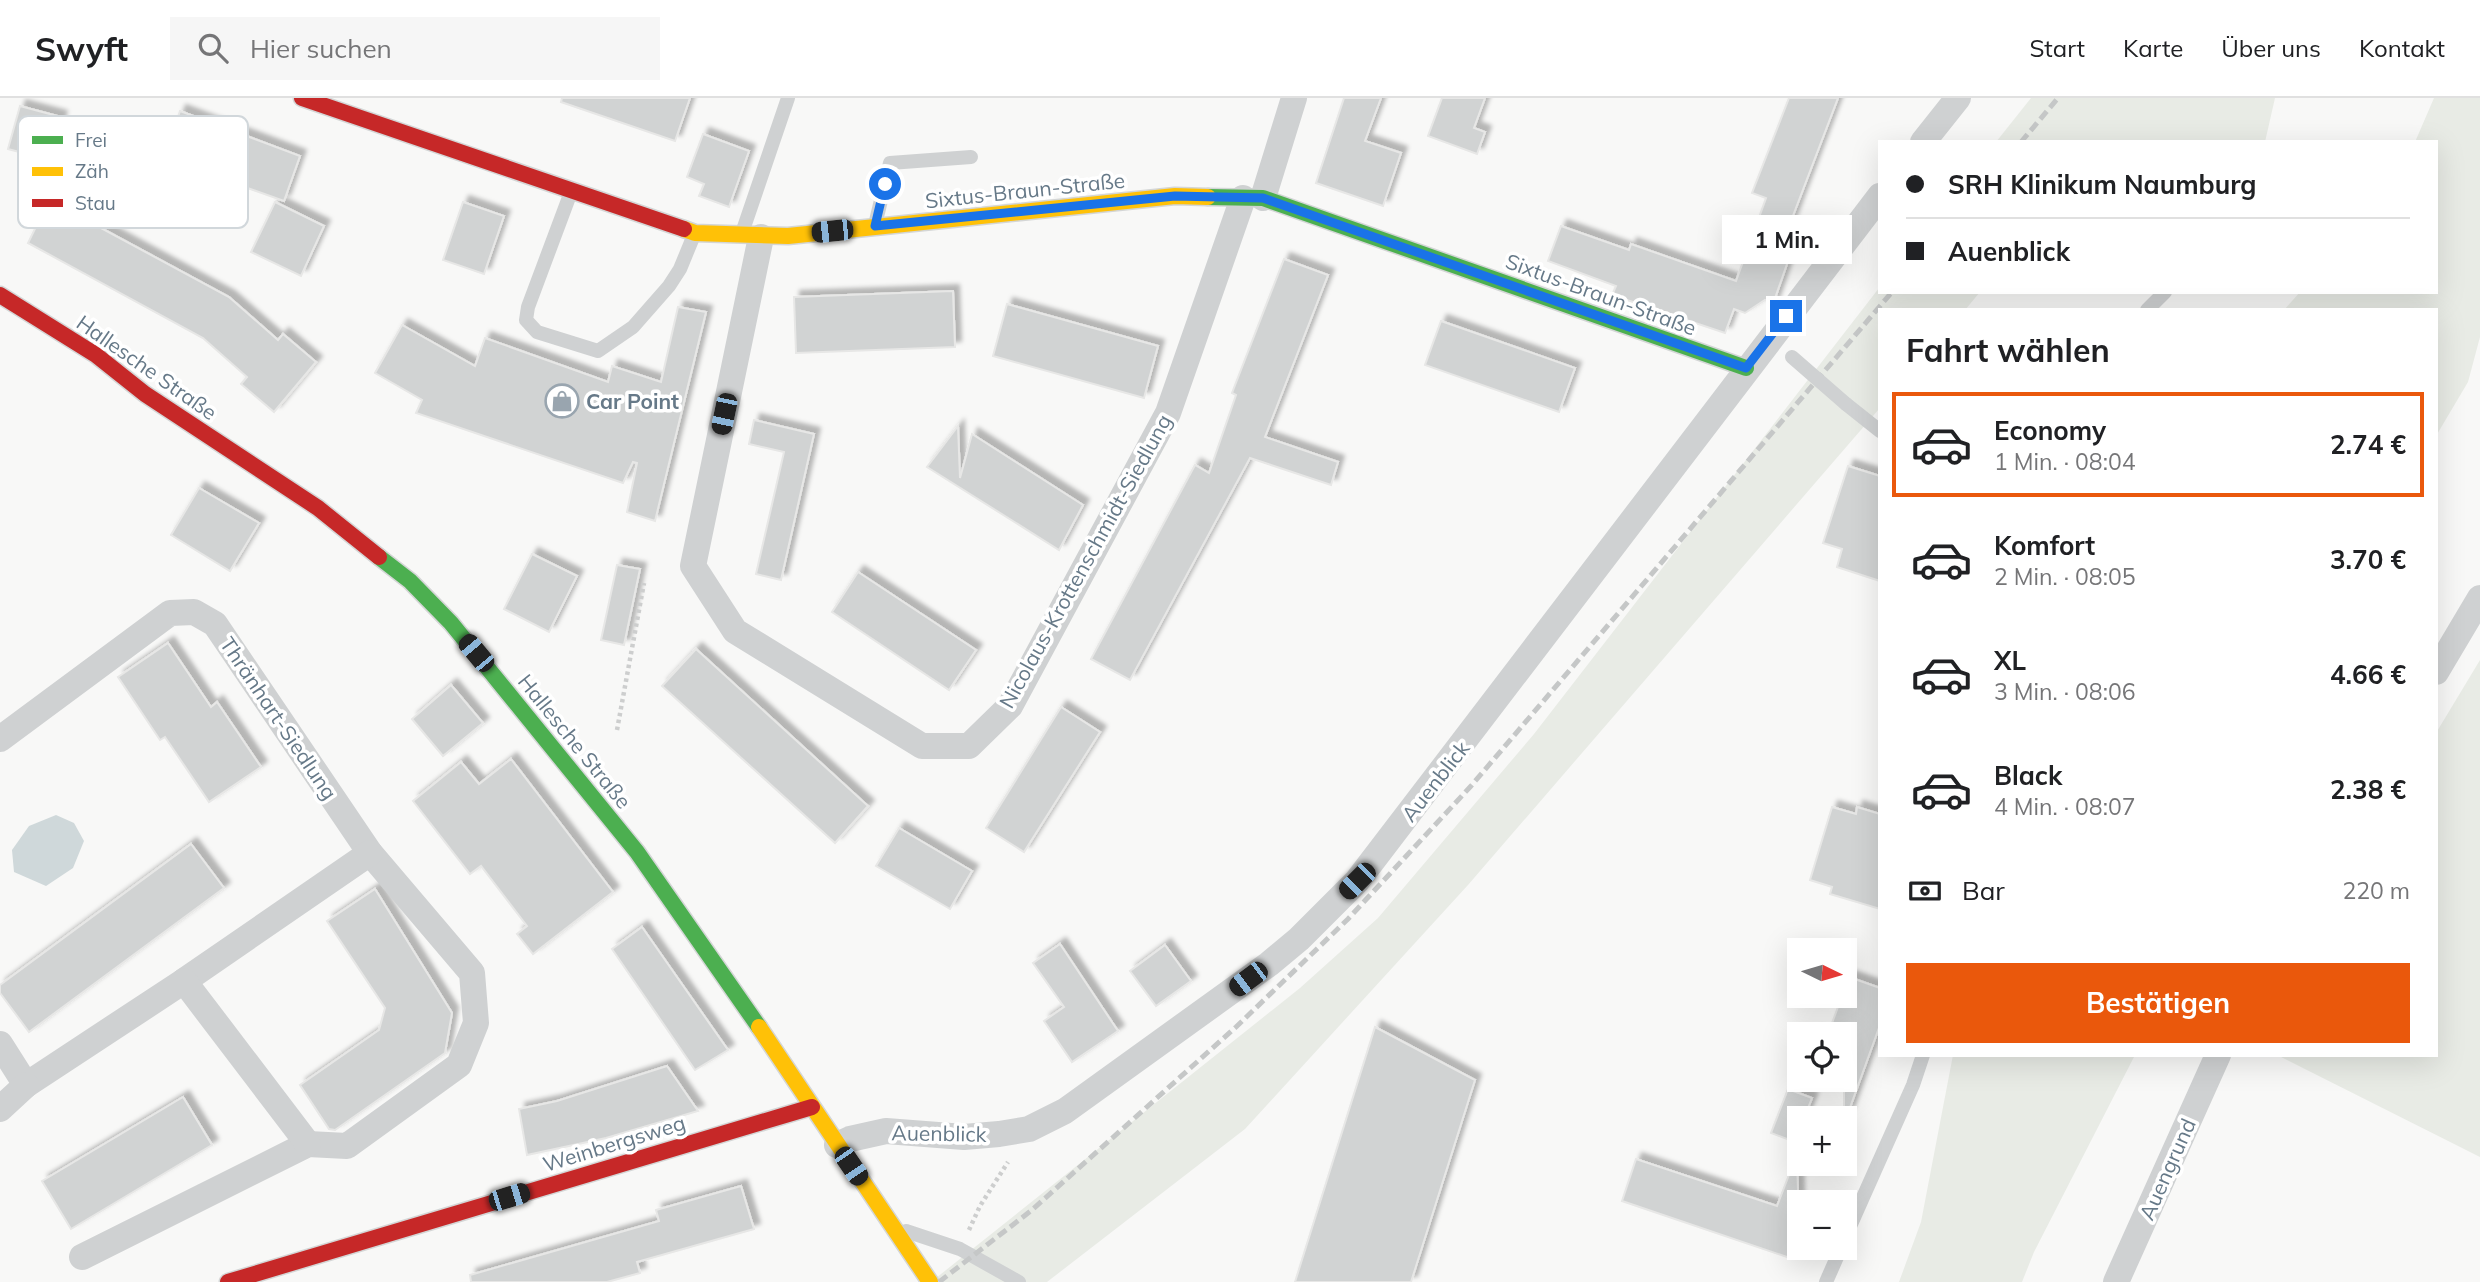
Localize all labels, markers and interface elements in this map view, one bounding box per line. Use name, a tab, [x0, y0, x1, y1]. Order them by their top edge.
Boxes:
search box	[170, 17, 660, 80]
text: Swyft	[35, 28, 128, 69]
icon: search	[194, 29, 232, 67]
text: Hier suchen	[250, 32, 392, 65]
text: Start	[2029, 33, 2085, 63]
text: Karte	[2123, 33, 2183, 63]
text: Über uns	[2221, 33, 2321, 63]
text: Kontakt	[2359, 33, 2445, 63]
legend	[18, 116, 248, 228]
text: Frei	[75, 128, 107, 152]
text: Zäh	[75, 159, 109, 183]
street label: Sixtus-Braun-Straße	[924, 167, 1126, 213]
route start	[869, 168, 901, 200]
text: SRH Klinikum Naumburg	[1948, 168, 2256, 201]
text: Stau	[75, 191, 116, 215]
callout: 1 Min.	[1721, 214, 1851, 264]
car	[811, 218, 854, 244]
text: 1 Min.	[1754, 225, 1820, 254]
text: Auenblick	[1948, 235, 2070, 268]
street label: Sixtus-Braun-Straße	[1502, 247, 1700, 341]
route end	[1770, 300, 1802, 332]
street label: Hallesche Straße	[72, 309, 222, 425]
text: Fahrt wählen	[1906, 330, 2110, 370]
shop icon: Car Point	[543, 382, 581, 420]
place label: Car Point	[586, 388, 679, 414]
car	[710, 391, 739, 437]
street label: Nicolaus-Krottenschmidt-Siedlung	[993, 410, 1177, 712]
icon: car	[1910, 413, 1973, 476]
text: Economy	[1994, 414, 2106, 447]
text: 2.74 €	[2330, 428, 2406, 461]
text: 1 Min. · 08:04	[1994, 447, 2136, 476]
icon: car	[1910, 528, 1973, 591]
text: Komfort	[1994, 529, 2095, 562]
text: 3.70 €	[2330, 543, 2406, 576]
text: 2 Min. · 08:05	[1994, 562, 2136, 591]
car	[455, 630, 498, 676]
street label: Thränhart-Siedlung	[215, 632, 343, 804]
icon: car	[1910, 643, 1973, 706]
text: XL	[1994, 644, 2026, 677]
text: 4.66 €	[2330, 658, 2406, 691]
street label: Hallesche Straße	[513, 669, 637, 813]
text: 3 Min. · 08:06	[1994, 677, 2136, 706]
street label: Auenblick	[1395, 735, 1475, 826]
icon: car	[1910, 758, 1973, 821]
text: Black	[1994, 759, 2062, 792]
text: 2.38 €	[2330, 773, 2406, 806]
text: 4 Min. · 08:07	[1994, 792, 2136, 821]
car	[1335, 859, 1380, 903]
icon: cash	[1906, 872, 1944, 910]
text: Bar	[1962, 874, 2005, 907]
text: 220 m	[2342, 876, 2410, 905]
north arrow	[1787, 938, 1857, 1008]
map controls	[1787, 938, 1857, 1260]
car	[1225, 958, 1272, 1000]
button: Bestätigen	[1906, 963, 2410, 1043]
button: locate	[1787, 1022, 1857, 1092]
button: +	[1787, 1106, 1857, 1176]
street label: Weinbergsweg	[540, 1109, 688, 1177]
street label: Auengrund	[2133, 1114, 2201, 1224]
street label: Auenblick	[891, 1119, 987, 1147]
car	[831, 1143, 872, 1189]
car	[486, 1181, 533, 1213]
button: −	[1787, 1190, 1857, 1260]

